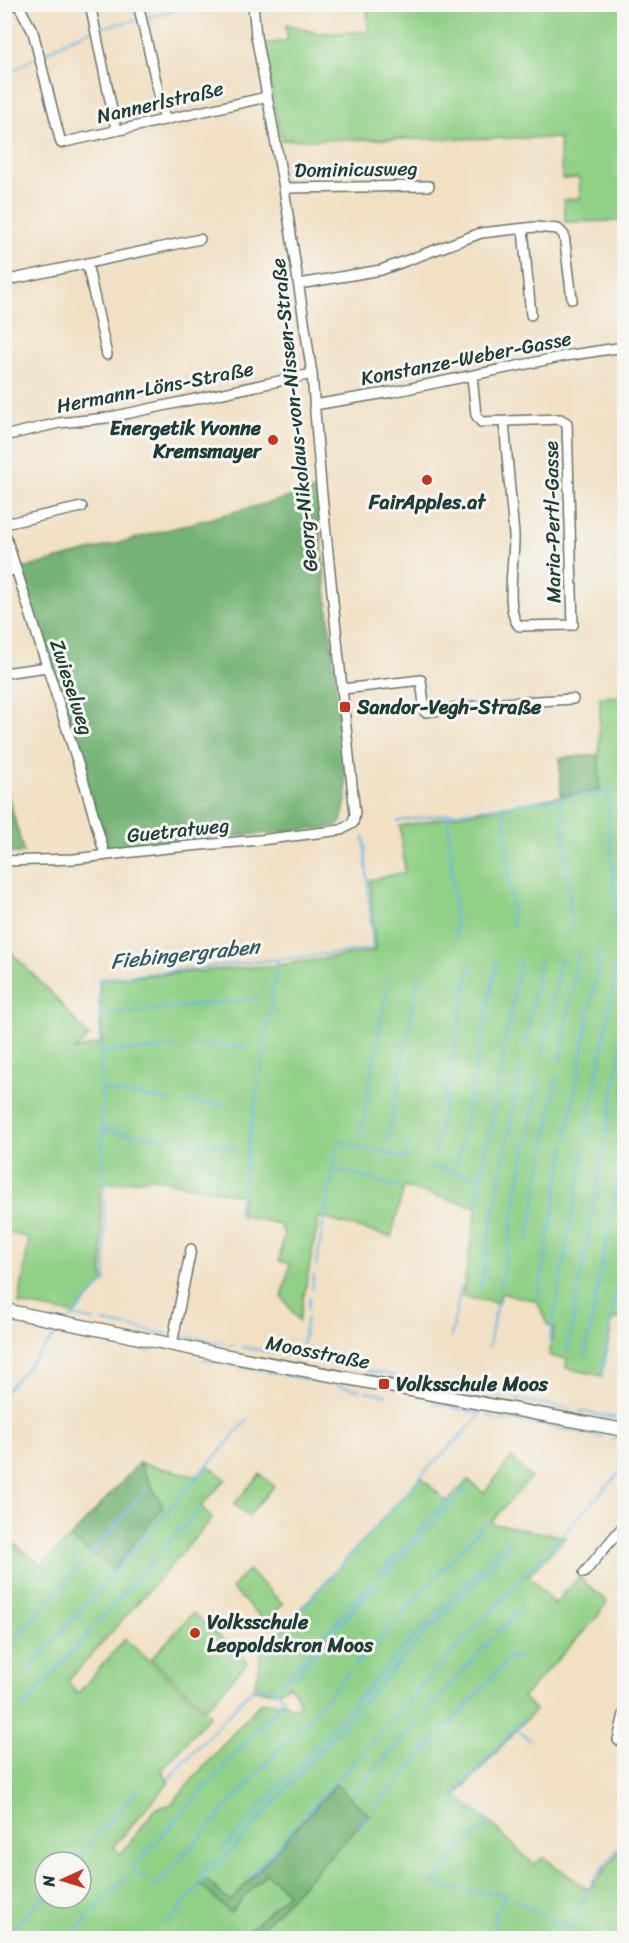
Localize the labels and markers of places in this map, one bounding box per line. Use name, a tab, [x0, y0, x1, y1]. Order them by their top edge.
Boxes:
place label: Energetik Yvonne Kremsmayer	[110, 411, 263, 469]
marker: Energetik Yvonne Kremsmayer	[266, 433, 280, 447]
marker: FairApples.at	[420, 473, 434, 487]
place label: FairApples.at	[368, 485, 487, 520]
place label: Sandor-Vegh-Straße	[356, 690, 542, 725]
marker: Sandor-Vegh-Straße	[338, 700, 352, 714]
place label: Volksschule Moos	[396, 1367, 549, 1402]
marker: Volksschule Moos	[377, 1377, 391, 1391]
place label: Volksschule Leopoldskron Moos	[207, 1605, 374, 1663]
marker: Volksschule Leopoldskron Moos	[188, 1626, 202, 1640]

